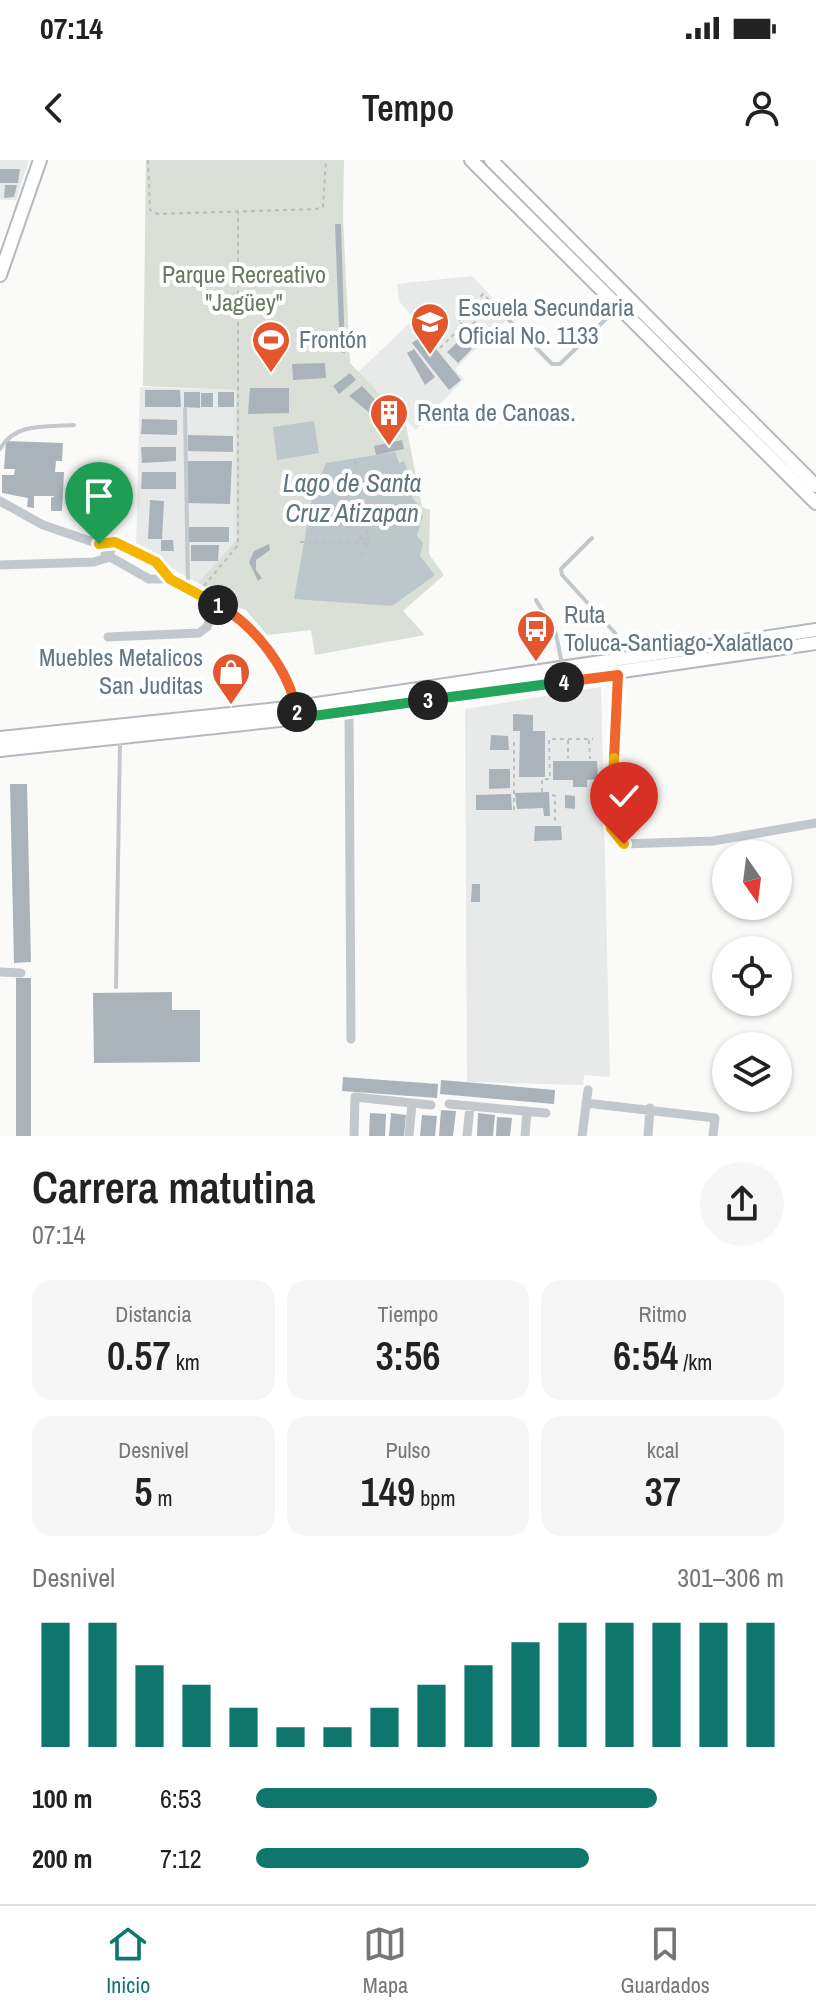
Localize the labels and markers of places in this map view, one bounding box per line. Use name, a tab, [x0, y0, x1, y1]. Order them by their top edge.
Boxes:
place label: Escuela Secundaria Oficial No. 1133	[458, 291, 634, 351]
school or university icon: Escuela Secundaria Oficial No. 1133	[409, 301, 451, 356]
sports icon: Frontón	[250, 319, 292, 374]
place label: Frontón	[299, 323, 367, 355]
building icon: Renta de Canoas.	[368, 392, 410, 447]
place label: Renta de Canoas.	[417, 396, 576, 428]
pin	[65, 462, 133, 544]
pin: 1	[198, 585, 238, 625]
place label: Ruta Toluca-Santiago-Xalatlaco	[564, 598, 794, 658]
bus stop icon: Ruta Toluca-Santiago-Xalatlaco	[515, 608, 557, 663]
place label: Muebles Metalicos San Juditas	[39, 641, 203, 701]
shop icon: Muebles Metalicos San Juditas	[210, 651, 252, 706]
pin: 4	[544, 662, 584, 702]
pin: 3	[408, 680, 448, 720]
pin: 2	[277, 692, 317, 732]
pin	[590, 762, 658, 844]

